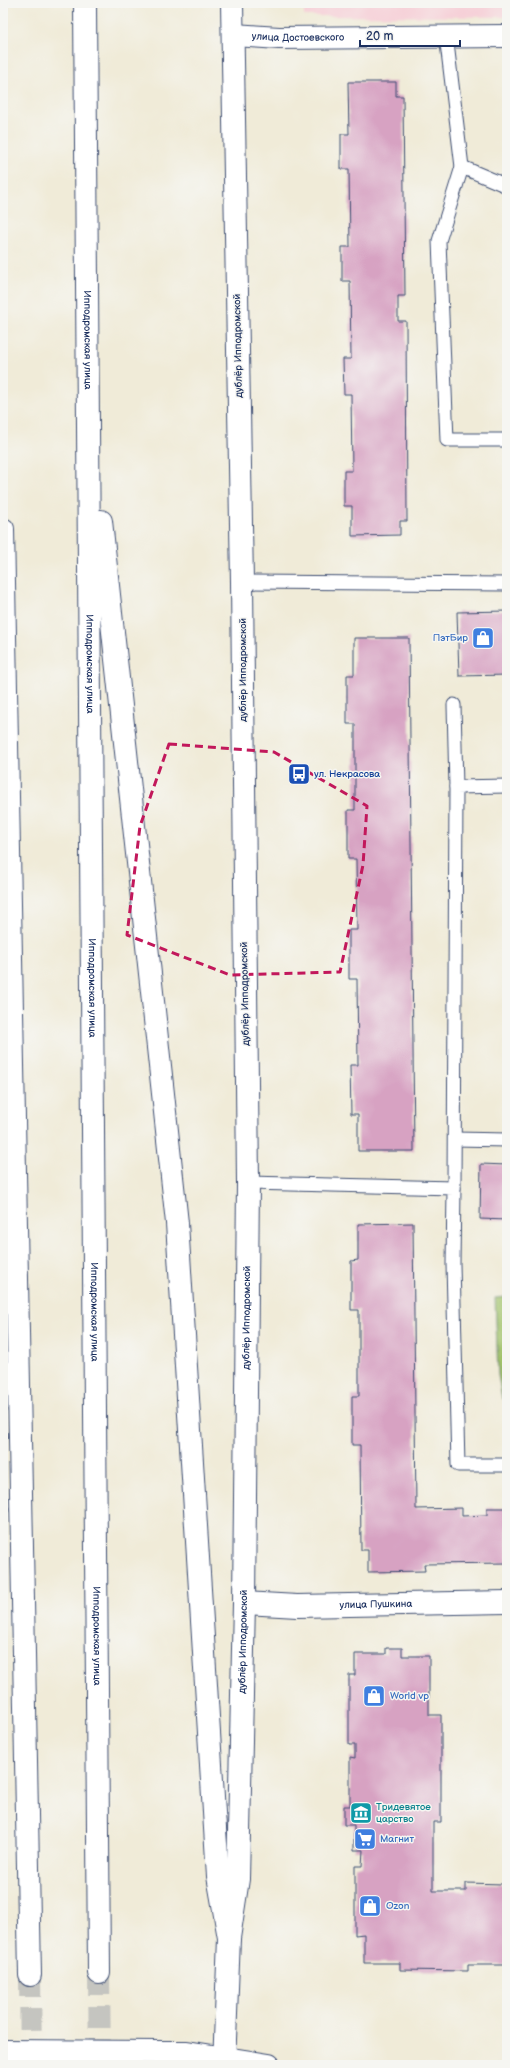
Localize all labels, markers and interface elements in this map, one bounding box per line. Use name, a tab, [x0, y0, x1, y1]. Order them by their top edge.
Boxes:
scale bar	[360, 22, 460, 48]
text: 20 m	[366, 29, 393, 44]
street label: улица Достоевского	[251, 30, 344, 44]
street label: Ипподромская улица	[81, 290, 94, 390]
street label: дублёр Ипподромской	[231, 294, 245, 398]
street label: Ипподромская улица	[83, 614, 96, 714]
street label: дублёр Ипподромской	[237, 618, 249, 722]
shop icon: ПэтБир	[470, 625, 496, 651]
place label: ПэтБир	[433, 632, 468, 644]
bus stop icon: ул. Некрасова	[286, 761, 312, 787]
place label: ул. Некрасова	[314, 768, 380, 780]
street label: Ипподромская улица	[86, 938, 98, 1038]
street label: дублёр Ипподромской	[238, 942, 252, 1046]
street label: Ипподромская улица	[88, 1262, 101, 1362]
street label: дублёр Ипподромской	[240, 1265, 253, 1370]
street label: Ипподромская улица	[90, 1586, 103, 1686]
street label: дублёр Ипподромской	[236, 1589, 250, 1694]
street label: улица Пушкина	[339, 1598, 412, 1611]
shop icon: World vp	[361, 1683, 387, 1709]
place label: World vp	[390, 1690, 429, 1702]
museum icon: Тридевятое царство	[348, 1800, 374, 1826]
place label: Тридевятое царство	[376, 1801, 431, 1825]
supermarket icon: Магнит	[352, 1826, 378, 1852]
place label: Магнит	[380, 1833, 414, 1845]
shop icon: Ozon	[357, 1893, 383, 1919]
place label: Ozon	[386, 1900, 410, 1912]

